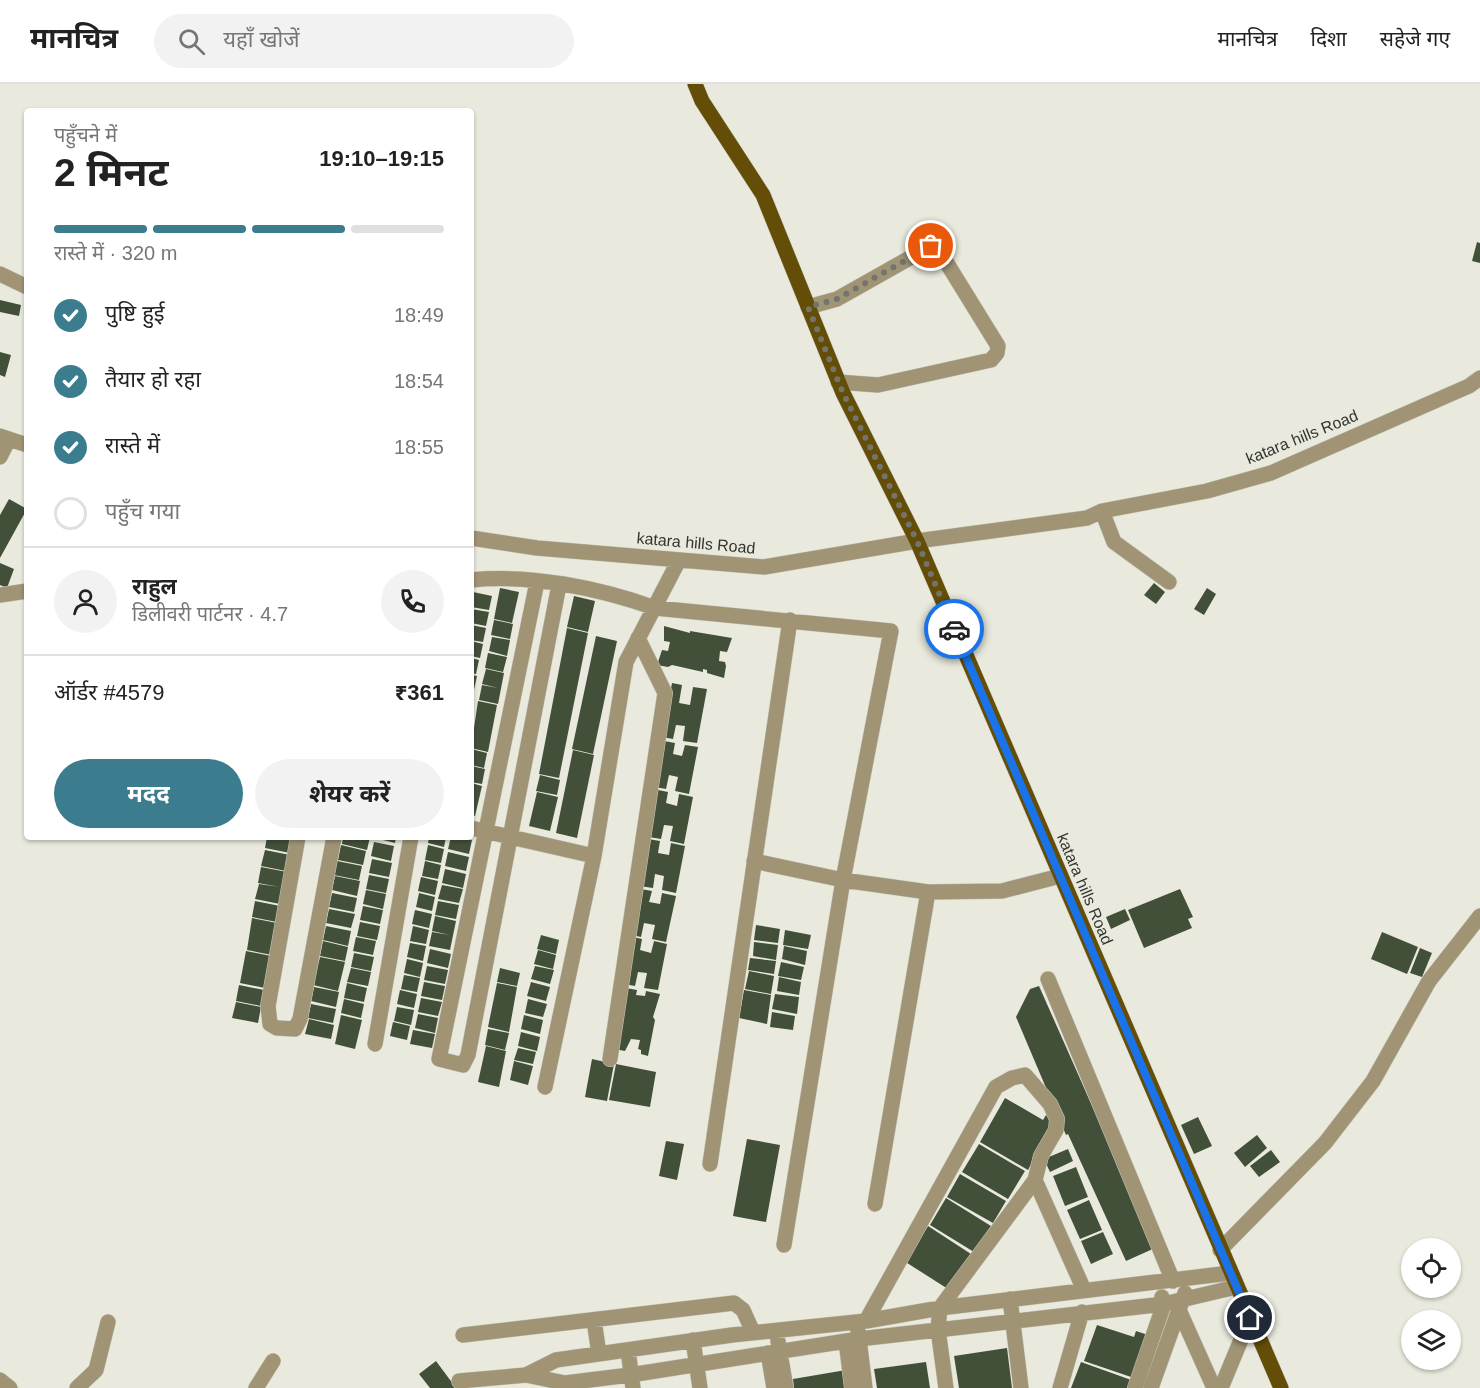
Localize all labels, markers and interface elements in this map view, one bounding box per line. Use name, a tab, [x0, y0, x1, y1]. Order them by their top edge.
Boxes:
search box	[154, 14, 574, 68]
text: मानचित्र	[30, 23, 118, 54]
icon: search	[175, 25, 208, 58]
text: यहाँ खोजें	[223, 27, 300, 52]
text: मानचित्र	[1217, 27, 1277, 50]
text: दिशा	[1310, 27, 1347, 50]
text: सहेजे गए	[1380, 27, 1450, 50]
text: पहुँचने में	[54, 124, 117, 146]
text: 19:10–19:15	[319, 146, 444, 171]
text: 2 मिनट	[54, 151, 168, 194]
pin	[905, 220, 956, 271]
icon: bag	[914, 229, 947, 262]
text: रास्ते में · 320 m	[54, 242, 177, 264]
icon: check	[54, 299, 87, 332]
text: पुष्टि हुई	[105, 301, 165, 326]
text: 18:49	[394, 304, 444, 326]
icon: check	[54, 365, 87, 398]
text: तैयार हो रहा	[105, 367, 201, 392]
text: 18:54	[394, 370, 444, 392]
street label: katara hills Road	[1244, 407, 1360, 467]
icon: check	[54, 431, 87, 464]
text: रास्ते में	[105, 433, 160, 458]
text: 18:55	[394, 436, 444, 458]
text: पहुँच गया	[105, 499, 180, 524]
street label: katara hills Road	[636, 529, 756, 557]
button: person	[54, 570, 117, 633]
button: phone	[381, 570, 444, 633]
text: राहुल	[132, 574, 177, 599]
courier	[924, 599, 984, 659]
text: डिलीवरी पार्टनर · 4.7	[132, 603, 288, 625]
icon: car	[938, 613, 971, 646]
text: ऑर्डर #4579	[54, 680, 165, 705]
text: ₹361	[395, 680, 444, 705]
button: मदद	[54, 759, 243, 828]
button: शेयर करें	[255, 759, 444, 828]
street label: katara hills Road	[1054, 831, 1116, 947]
map controls	[1401, 1238, 1461, 1370]
button: locate	[1401, 1238, 1461, 1298]
pin	[1224, 1292, 1275, 1343]
icon: home	[1233, 1301, 1266, 1334]
button: layers	[1401, 1310, 1461, 1370]

